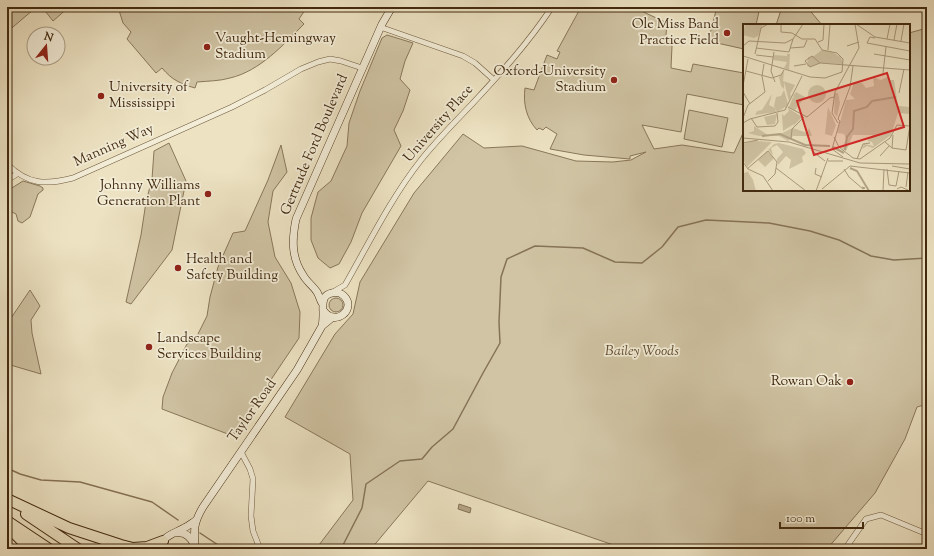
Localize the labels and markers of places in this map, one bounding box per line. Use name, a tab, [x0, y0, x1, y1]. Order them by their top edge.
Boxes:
place label: Ole Miss Band Practice Field	[632, 15, 719, 51]
marker: Ole Miss Band Practice Field	[722, 28, 732, 38]
place label: Vaught-Hemingway Stadium	[215, 29, 336, 65]
marker: Vaught-Hemingway Stadium	[202, 42, 212, 52]
place label: Oxford-University Stadium	[493, 62, 606, 98]
marker: Oxford-University Stadium	[609, 75, 619, 85]
place label: University of Mississippi	[109, 78, 189, 114]
marker: University of Mississippi	[96, 91, 106, 101]
place label: Johnny Williams Generation Plant	[97, 176, 200, 212]
marker: Johnny Williams Generation Plant	[203, 189, 213, 199]
place label: Health and Safety Building	[186, 250, 278, 286]
marker: Health and Safety Building	[173, 263, 183, 273]
place label: Landscape Services Building	[157, 329, 261, 365]
marker: Landscape Services Building	[144, 342, 154, 352]
place label: Rowan Oak	[771, 372, 842, 392]
marker: Rowan Oak	[845, 377, 855, 387]

